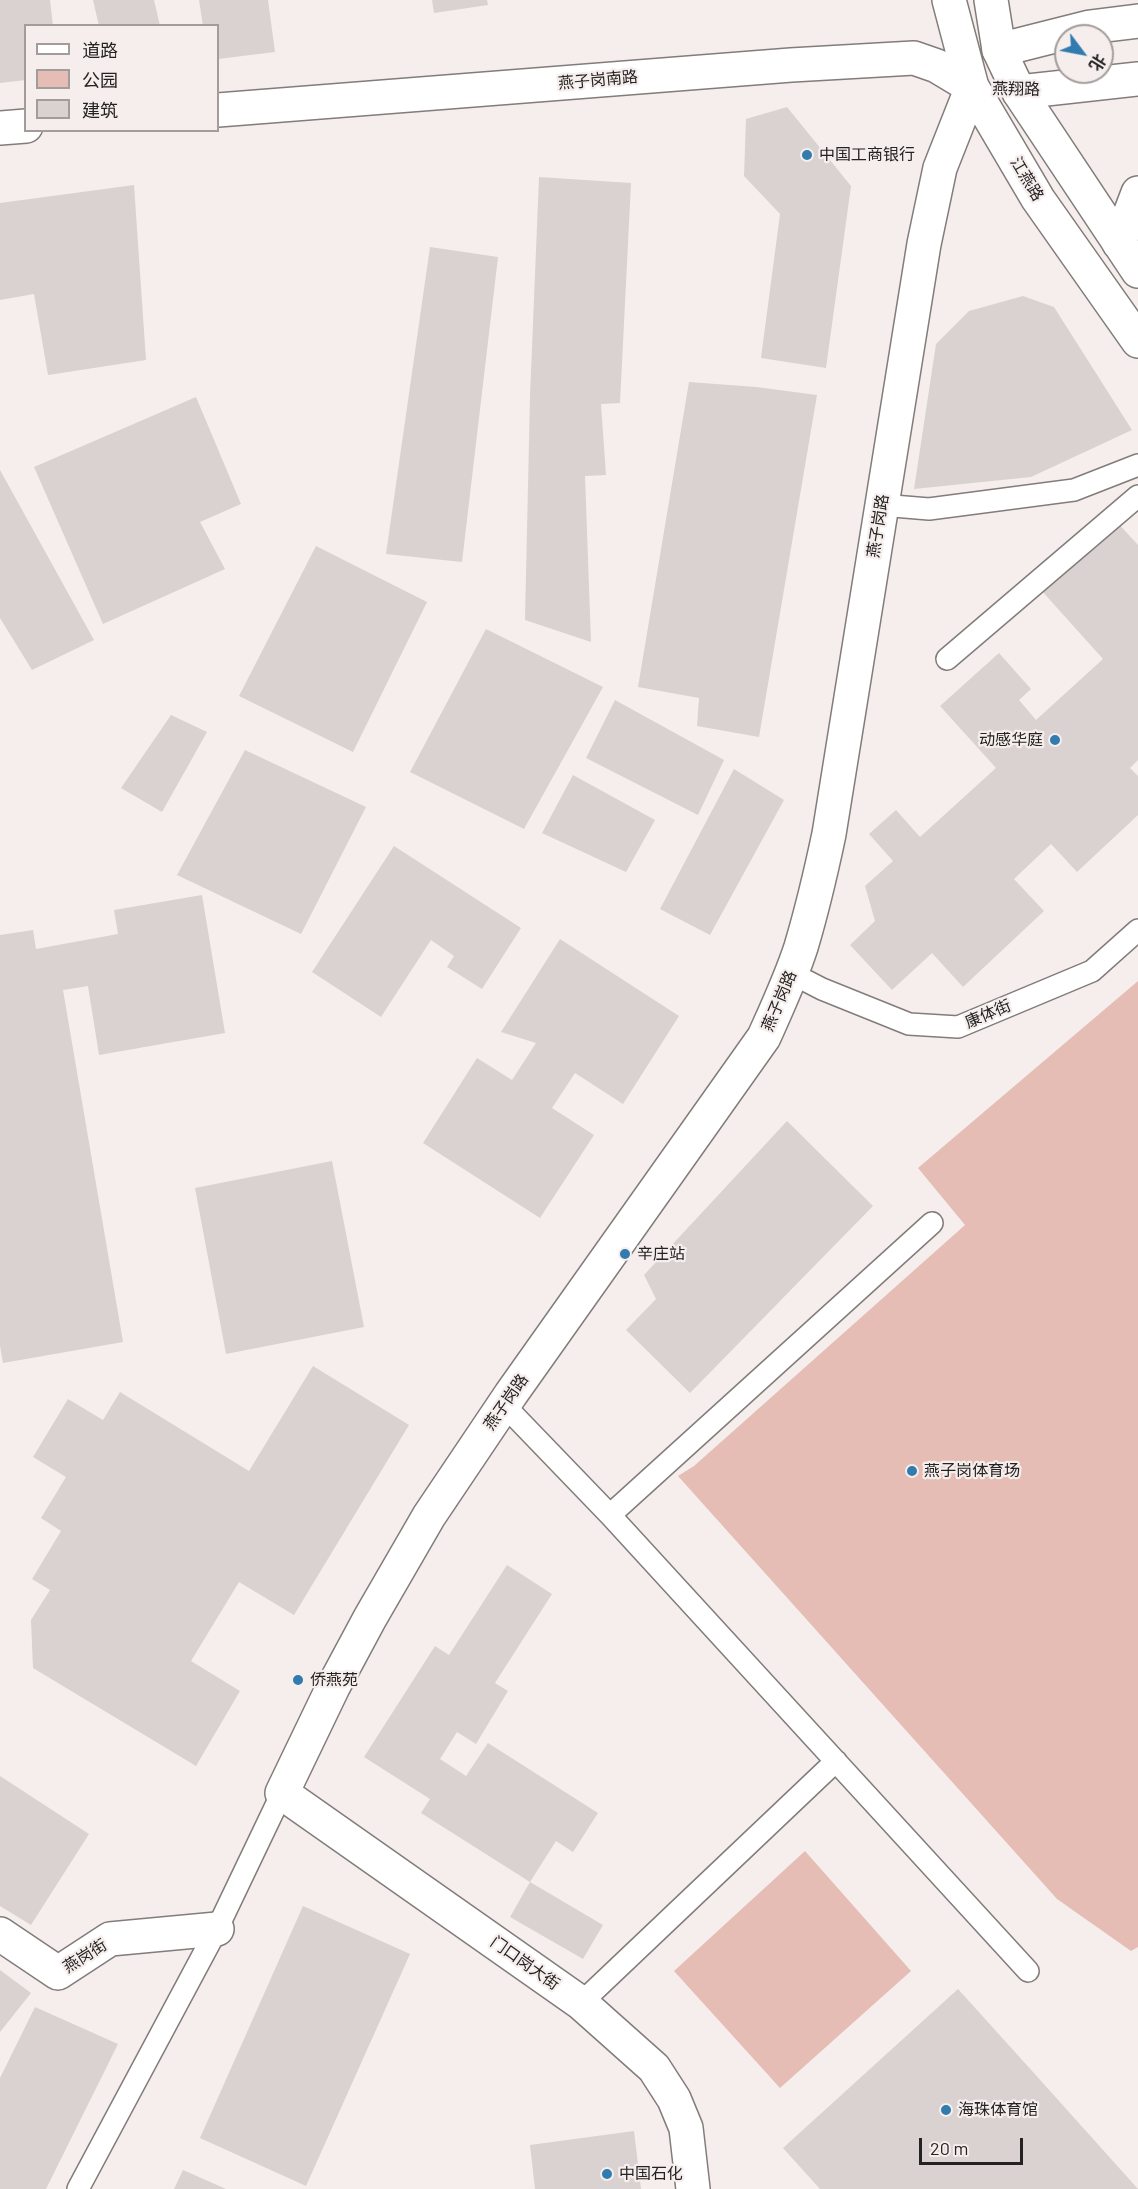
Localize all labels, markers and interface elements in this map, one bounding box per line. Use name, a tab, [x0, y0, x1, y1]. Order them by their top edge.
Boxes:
legend	[24, 24, 219, 132]
north arrow	[1054, 24, 1114, 84]
text: 道路	[82, 39, 118, 61]
text: 北	[1086, 51, 1110, 75]
street label: 燕子岗南路	[557, 67, 639, 93]
text: 公园	[82, 69, 118, 91]
street label: 燕翔路	[992, 79, 1040, 99]
text: 建筑	[82, 99, 118, 121]
place label: 中国工商银行	[819, 145, 915, 165]
marker: 中国工商银行	[800, 148, 814, 162]
street label: 江燕路	[1006, 153, 1048, 205]
street label: 燕子岗路	[864, 493, 892, 559]
place label: 动感华庭	[979, 730, 1043, 750]
marker: 动感华庭	[1048, 733, 1062, 747]
street label: 燕子岗路	[758, 968, 800, 1034]
street label: 康体街	[962, 996, 1014, 1032]
place label: 辛庄站	[637, 1244, 685, 1264]
marker: 辛庄站	[618, 1247, 632, 1261]
street label: 燕子岗路	[480, 1370, 532, 1434]
place label: 燕子岗体育场	[924, 1461, 1020, 1481]
marker: 燕子岗体育场	[905, 1464, 919, 1478]
place label: 侨燕苑	[310, 1670, 358, 1690]
marker: 侨燕苑	[291, 1673, 305, 1687]
street label: 门口岗大街	[487, 1932, 563, 1994]
street label: 燕岗街	[60, 1935, 110, 1977]
place label: 海珠体育馆	[958, 2100, 1038, 2120]
marker: 海珠体育馆	[939, 2103, 953, 2117]
scale bar	[922, 2126, 1026, 2164]
text: 20 m	[930, 2137, 968, 2159]
place label: 中国石化	[619, 2164, 683, 2184]
marker: 中国石化	[600, 2167, 614, 2181]

